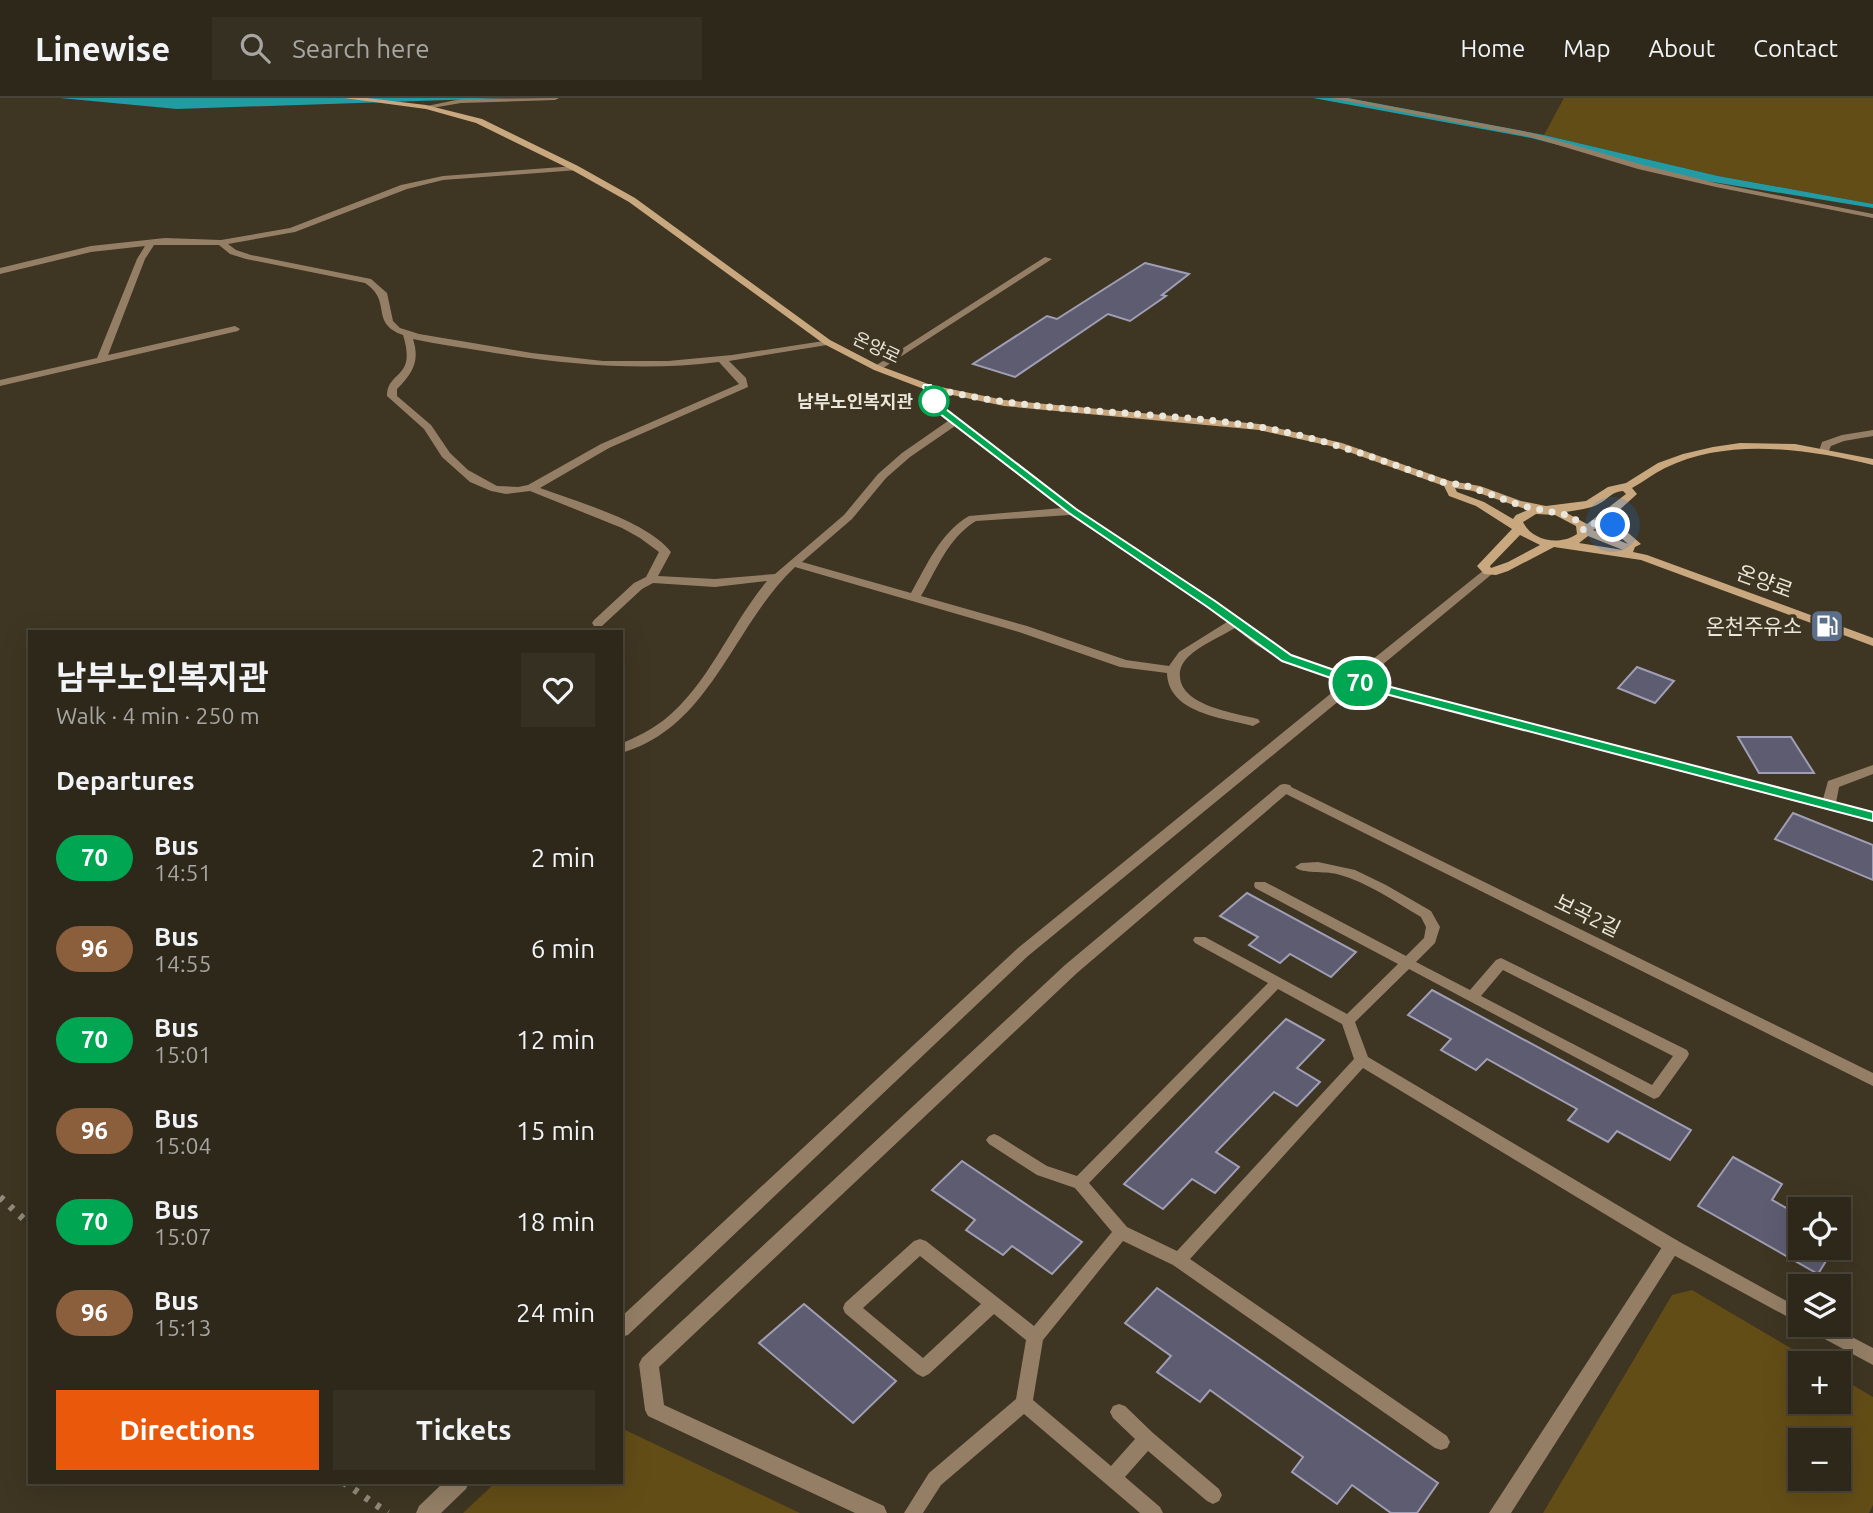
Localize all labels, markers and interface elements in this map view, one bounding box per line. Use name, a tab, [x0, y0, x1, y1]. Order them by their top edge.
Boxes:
search box	[212, 17, 702, 80]
icon: search	[236, 29, 274, 67]
text: Linewise	[35, 30, 170, 67]
text: Search here	[292, 34, 430, 63]
text: Home	[1460, 35, 1525, 62]
text: Map	[1563, 35, 1610, 62]
text: About	[1648, 35, 1715, 62]
text: Contact	[1753, 35, 1838, 62]
street label: 온양로	[850, 327, 904, 367]
marker: 남부노인복지관	[919, 386, 949, 416]
place label: 남부노인복지관	[797, 391, 913, 411]
your location	[1595, 507, 1630, 542]
street label: 온양로	[1734, 560, 1796, 602]
fuel station icon: 온천주유소	[1808, 607, 1846, 645]
place label: 온천주유소	[1705, 614, 1802, 638]
button: heart	[521, 653, 595, 727]
text: 남부노인복지관	[56, 658, 269, 695]
line badge: 70	[1328, 660, 1392, 706]
text: 70	[1346, 669, 1374, 696]
text: Walk · 4 min · 250 m	[56, 703, 260, 728]
text: Departures	[56, 766, 194, 795]
text: Bus	[154, 831, 199, 860]
text: 2 min	[531, 843, 595, 872]
text: 70	[81, 844, 108, 871]
text: 14:51	[154, 860, 212, 885]
street label: 보곡2길	[1551, 889, 1625, 941]
text: Bus	[154, 922, 199, 951]
text: 6 min	[531, 934, 595, 963]
text: 96	[81, 935, 108, 962]
text: 14:55	[154, 951, 212, 976]
text: Bus	[154, 1013, 199, 1042]
text: 12 min	[516, 1025, 595, 1054]
text: 70	[81, 1026, 108, 1053]
text: 15:01	[154, 1042, 212, 1067]
text: Bus	[154, 1104, 199, 1133]
text: 15 min	[516, 1116, 595, 1145]
text: 96	[81, 1117, 108, 1144]
text: 15:04	[154, 1133, 212, 1158]
text: Bus	[154, 1195, 199, 1224]
map controls	[1788, 1197, 1851, 1491]
button: locate	[1788, 1197, 1851, 1260]
text: 18 min	[516, 1207, 595, 1236]
text: 70	[81, 1208, 108, 1235]
text: 15:07	[154, 1224, 212, 1249]
button: layers	[1788, 1274, 1851, 1337]
text: Bus	[154, 1286, 199, 1315]
text: 24 min	[516, 1298, 595, 1327]
text: 96	[81, 1299, 108, 1326]
text: 15:13	[154, 1315, 212, 1340]
button: +	[1788, 1351, 1851, 1414]
button: Directions	[56, 1390, 319, 1470]
button: Tickets	[333, 1390, 595, 1470]
button: −	[1788, 1428, 1851, 1491]

